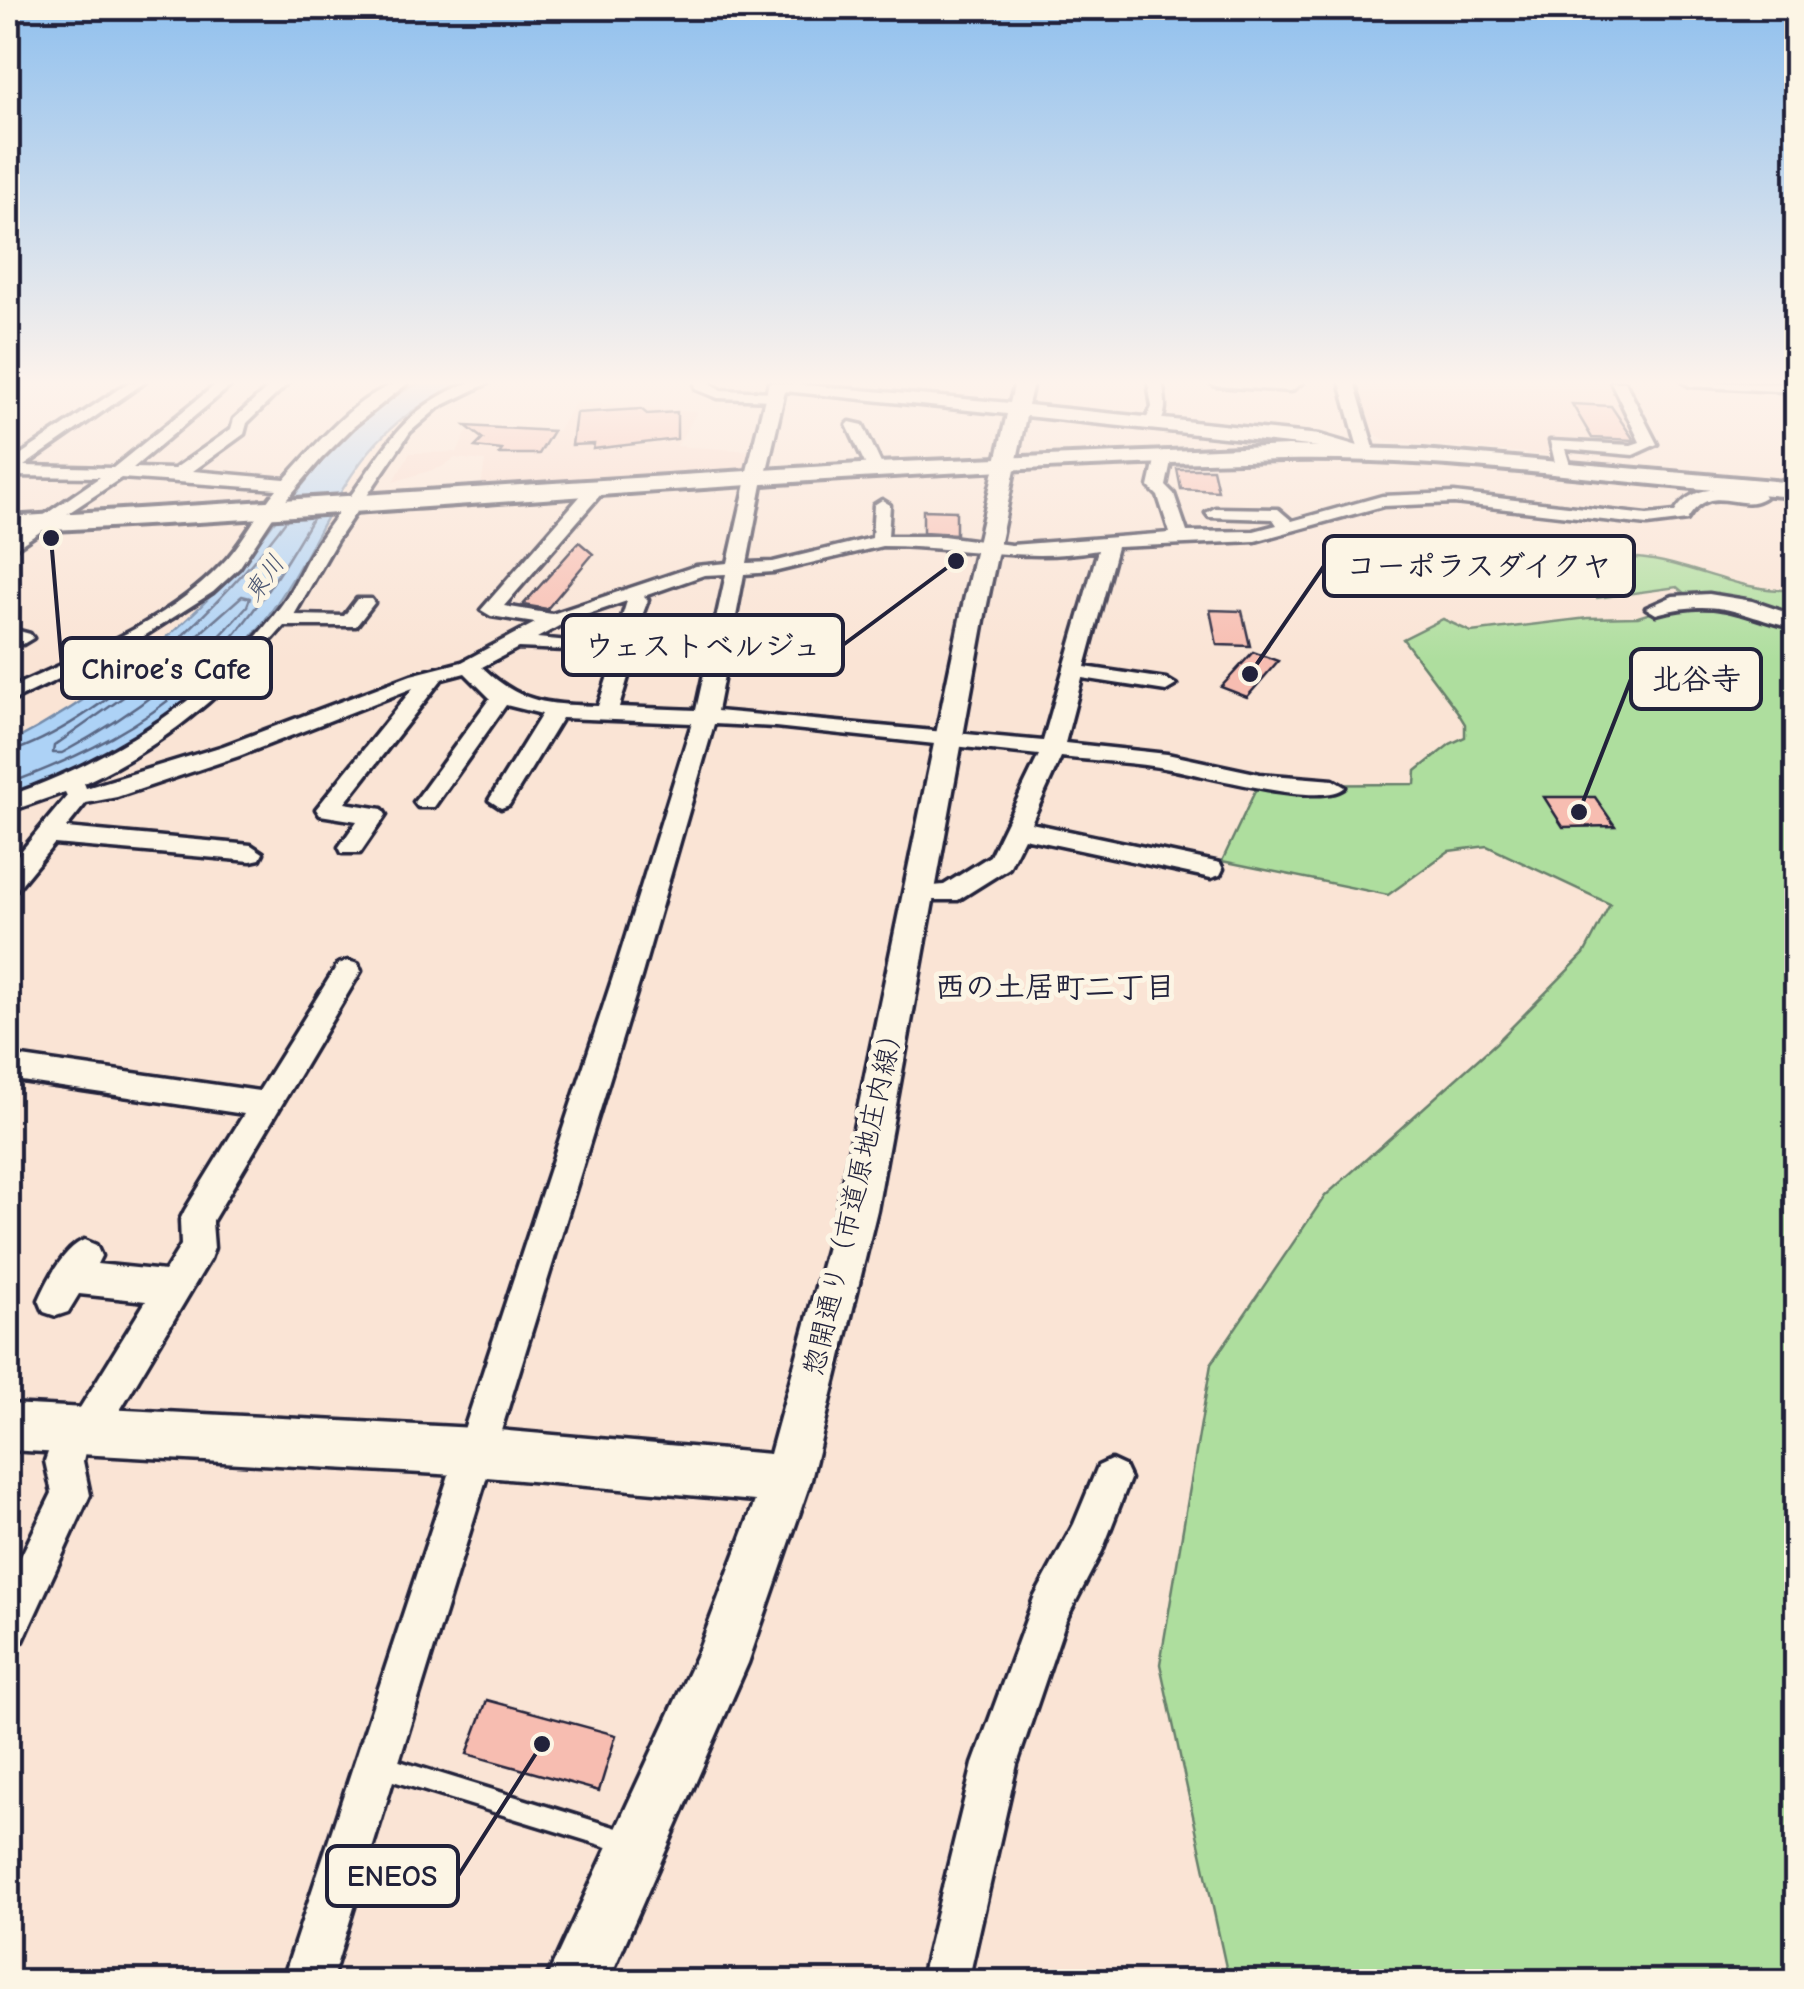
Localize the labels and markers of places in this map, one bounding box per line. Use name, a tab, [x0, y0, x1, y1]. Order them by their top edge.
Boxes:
callout: コーポラスダイクヤ	[1324, 536, 1634, 596]
callout: ウェストベルジュ	[563, 615, 843, 675]
callout: Chiroe’s Cafe	[62, 638, 271, 698]
callout: 北谷寺	[1631, 649, 1761, 709]
callout: ENEOS	[327, 1846, 458, 1906]

